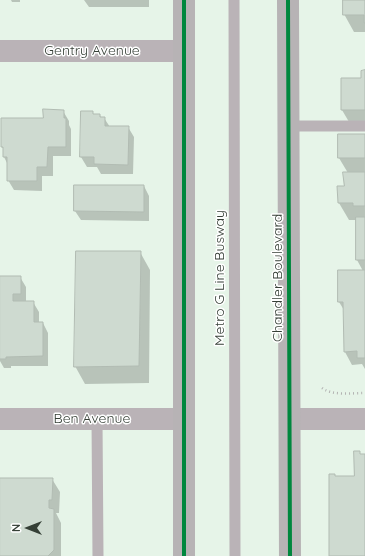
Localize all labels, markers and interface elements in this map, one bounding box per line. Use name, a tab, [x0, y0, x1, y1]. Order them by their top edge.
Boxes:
street label: Gentry Avenue	[44, 43, 140, 59]
street label: Metro G Line Busway	[212, 210, 228, 346]
street label: Chandler Boulevard	[270, 214, 286, 342]
street label: Ben Avenue	[54, 411, 130, 427]
north arrow	[8, 508, 48, 548]
text: N	[9, 524, 23, 532]

